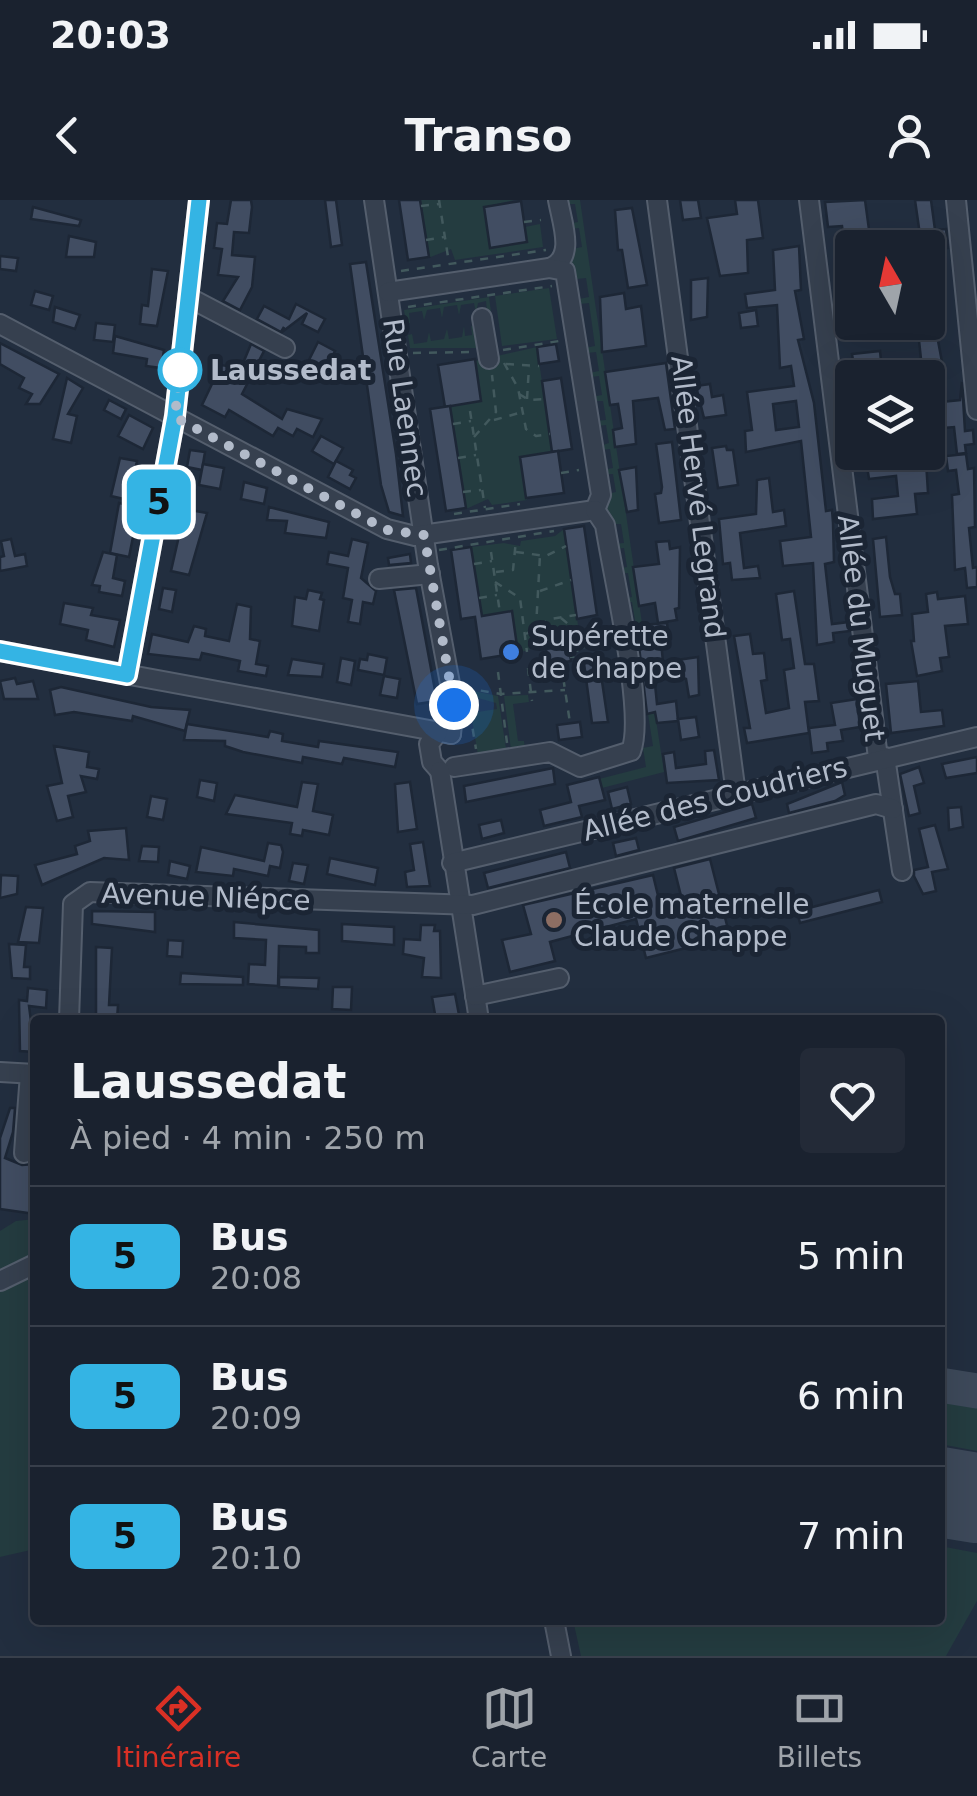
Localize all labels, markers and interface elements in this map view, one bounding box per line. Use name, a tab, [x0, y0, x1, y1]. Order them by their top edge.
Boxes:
text: 20:03	[50, 13, 171, 57]
icon: back	[40, 108, 95, 163]
icon: person	[882, 108, 937, 163]
text: Transo	[404, 109, 573, 162]
north arrow	[835, 230, 945, 340]
map controls	[835, 230, 945, 470]
street label: Rue Laennec	[376, 316, 434, 500]
marker: Laussedat	[159, 349, 201, 391]
place label: Laussedat	[210, 354, 371, 387]
street label: Allée Hervé Legrand	[664, 354, 732, 640]
button: layers	[835, 360, 945, 470]
line badge: 5	[126, 470, 192, 534]
text: 5	[147, 482, 171, 522]
street label: Allée du Muguet	[831, 513, 891, 743]
place label: Supérette de Chappe	[531, 620, 682, 685]
marker: Supérette de Chappe	[500, 641, 522, 663]
your location	[429, 680, 479, 730]
street label: Allée des Coudriers	[579, 750, 851, 848]
street label: Avenue Niépce	[101, 877, 311, 917]
place label: École maternelle Claude Chappe	[574, 887, 810, 953]
marker: École maternelle Claude Chappe	[543, 909, 565, 931]
button: heart	[800, 1048, 905, 1153]
text: Laussedat	[70, 1053, 347, 1109]
text: À pied · 4 min · 250 m	[70, 1119, 426, 1157]
text: Bus	[210, 1215, 289, 1259]
text: 5 min	[797, 1234, 905, 1278]
text: 5	[113, 1236, 137, 1276]
text: 20:08	[210, 1259, 302, 1297]
text: Bus	[210, 1355, 289, 1399]
text: 6 min	[797, 1374, 905, 1418]
text: 5	[113, 1376, 137, 1416]
text: 20:09	[210, 1399, 302, 1437]
text: Bus	[210, 1495, 289, 1539]
text: 7 min	[797, 1514, 905, 1558]
text: 5	[113, 1516, 137, 1556]
text: 20:10	[210, 1539, 302, 1577]
tab: Itinéraire	[115, 1681, 241, 1774]
tab: Carte	[471, 1681, 547, 1774]
tab: Billets	[777, 1681, 862, 1774]

